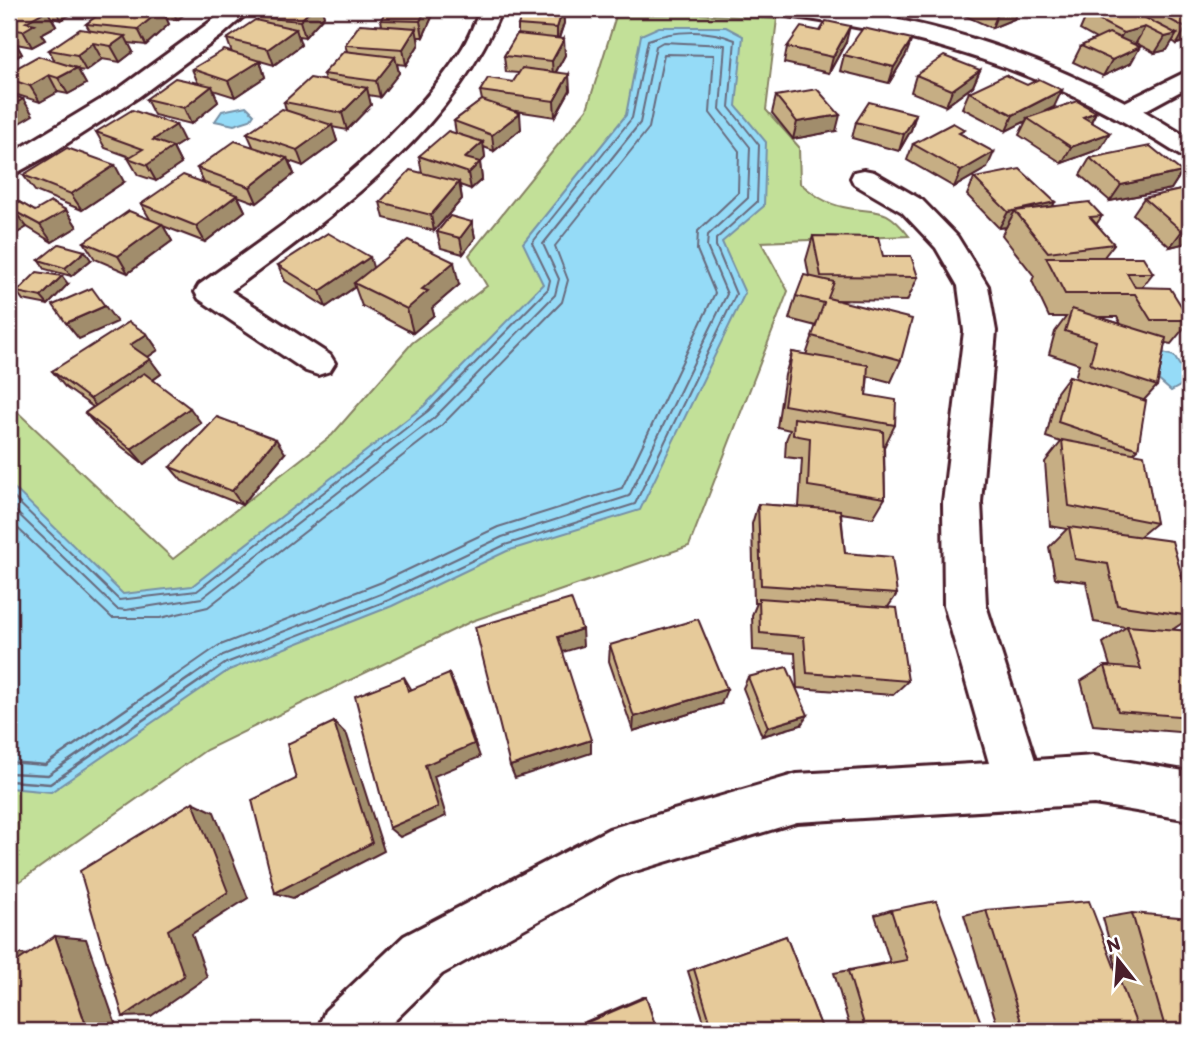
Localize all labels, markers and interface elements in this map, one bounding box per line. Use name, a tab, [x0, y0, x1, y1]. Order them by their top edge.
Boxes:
north arrow	[1084, 925, 1154, 995]
text: N	[1104, 931, 1123, 957]

